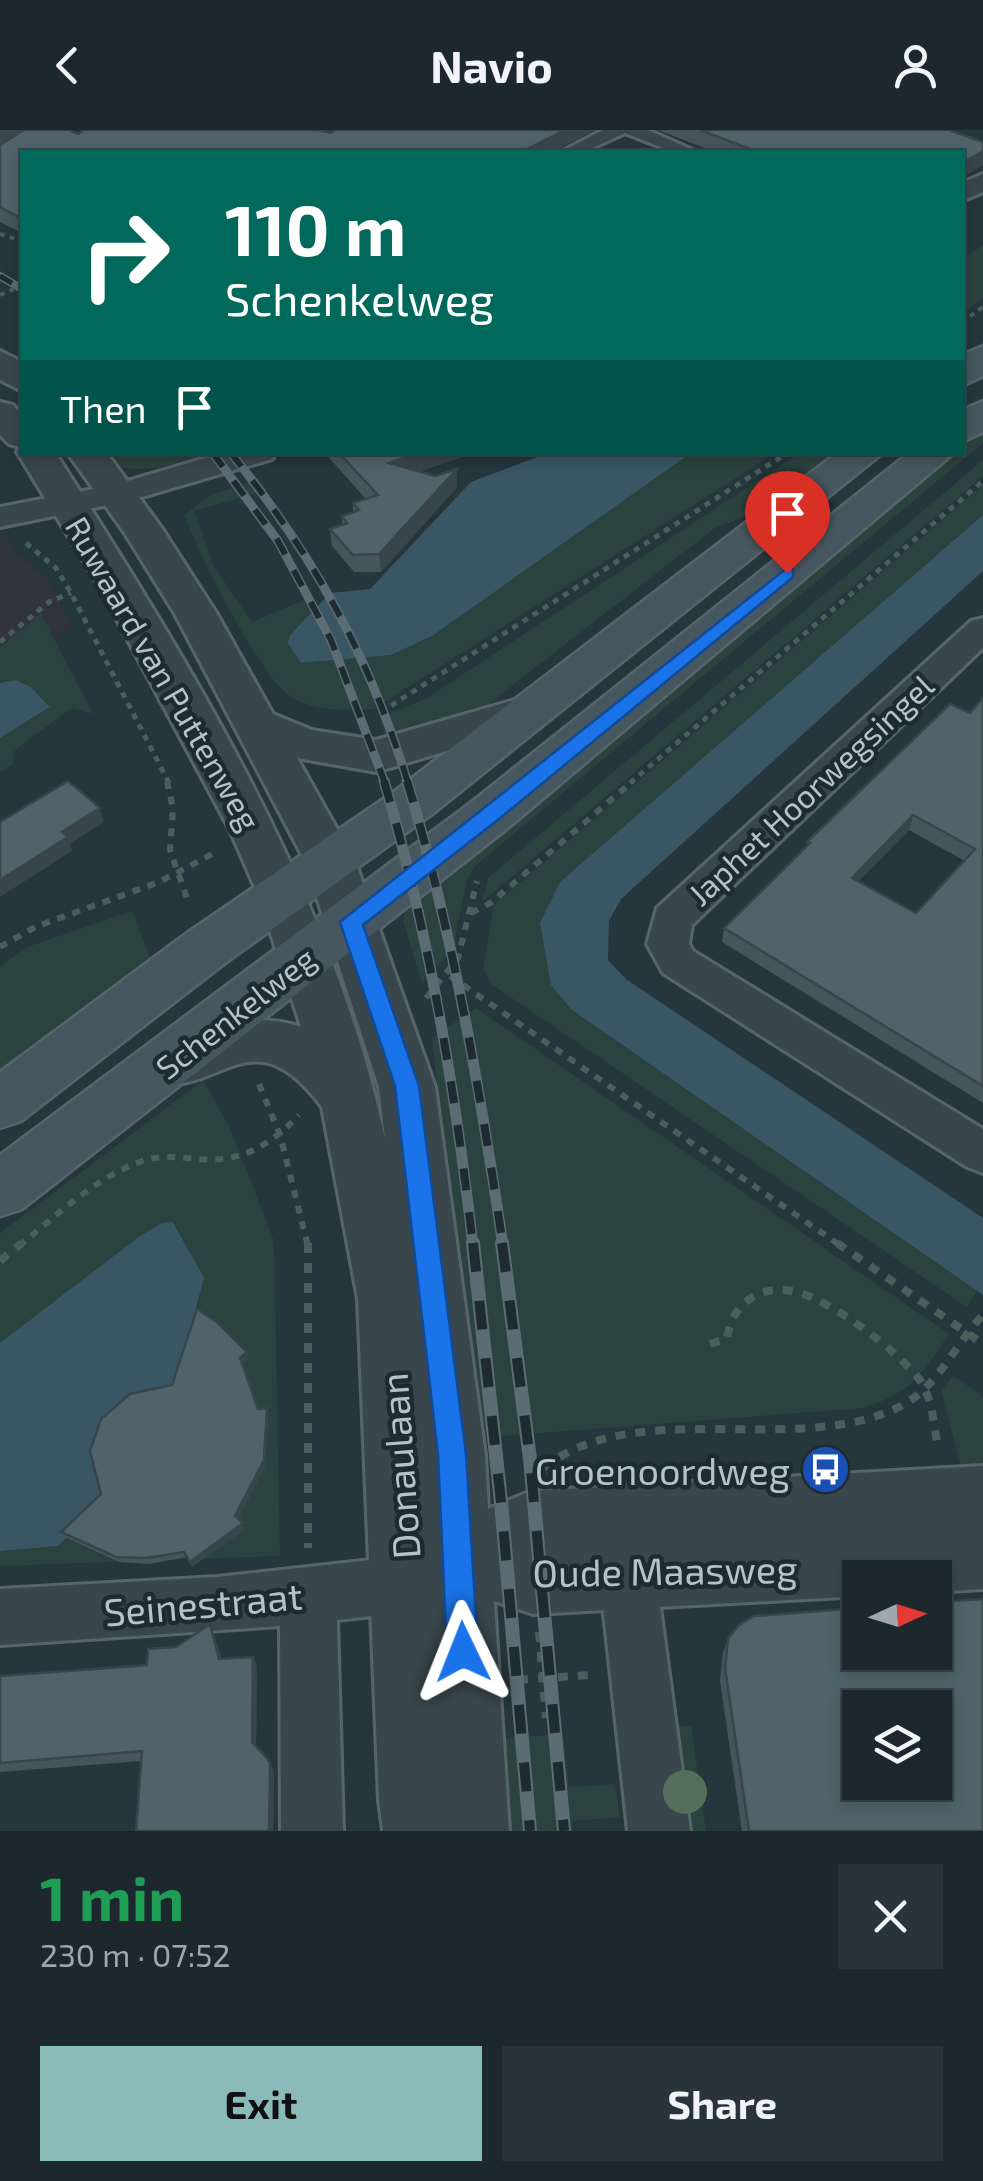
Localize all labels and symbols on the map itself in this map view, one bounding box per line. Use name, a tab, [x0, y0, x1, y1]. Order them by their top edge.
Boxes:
pin	[745, 471, 830, 574]
street label: Ruwaard van Puttenweg	[59, 510, 269, 837]
street label: Japhet Hoorwegsingel	[680, 665, 941, 912]
street label: Schenkelweg	[148, 938, 322, 1086]
street label: Donaulaan	[370, 1371, 428, 1561]
bus stop icon: Groenoordweg	[799, 1444, 851, 1496]
place label: Groenoordweg	[535, 1447, 790, 1493]
street label: Oude Maasweg	[532, 1545, 798, 1595]
north arrow	[842, 1560, 952, 1670]
street label: Seinestraat	[102, 1571, 304, 1635]
position arrow	[411, 1600, 515, 1704]

